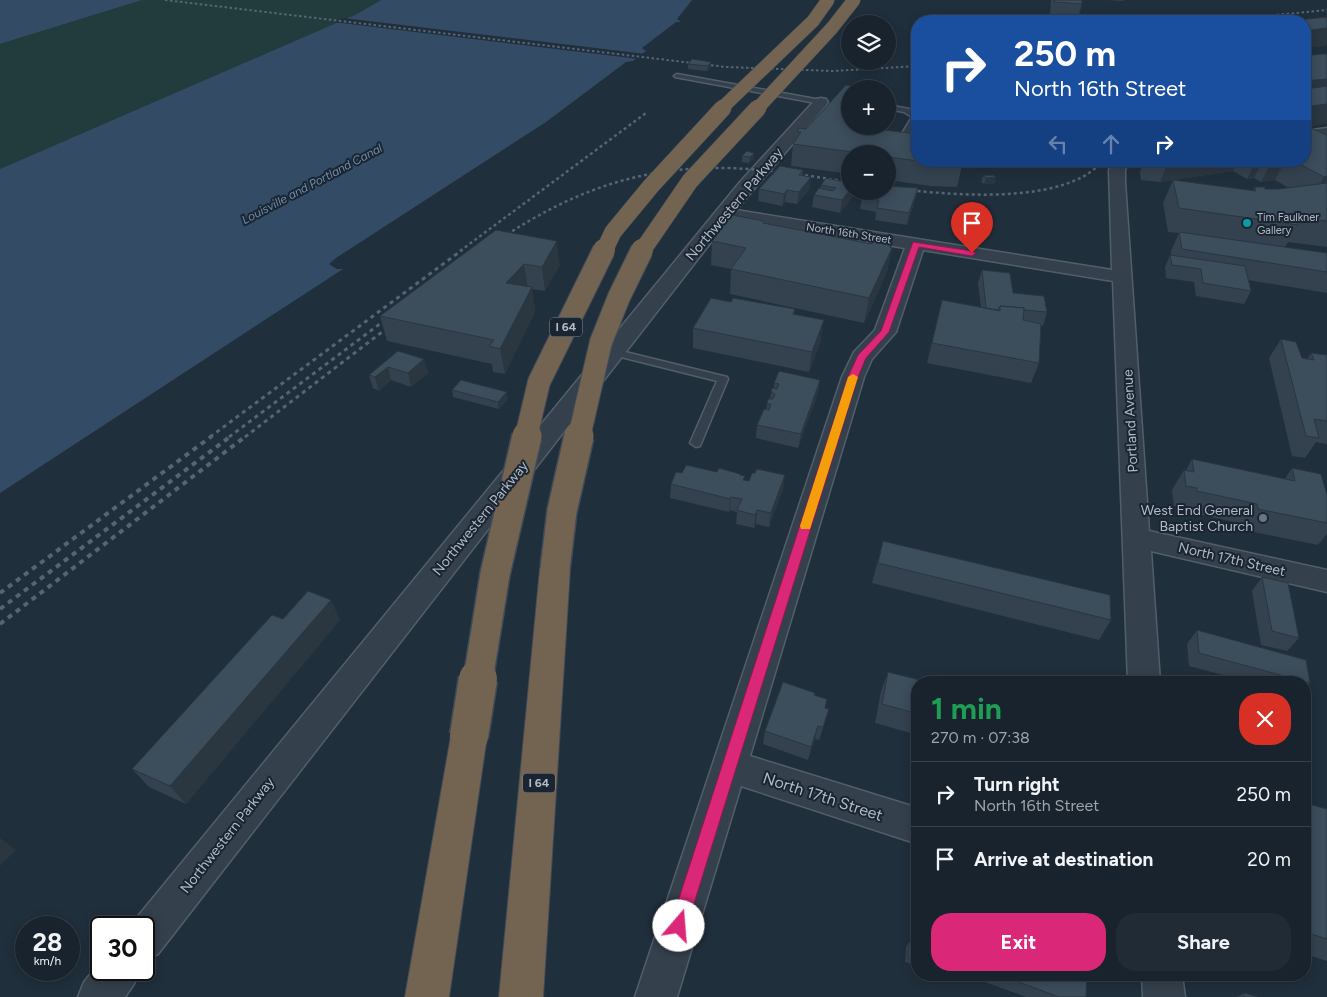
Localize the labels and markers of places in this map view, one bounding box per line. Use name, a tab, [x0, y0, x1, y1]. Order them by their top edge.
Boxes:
pin	[951, 202, 993, 253]
place label: Tim Faulkner Gallery	[1257, 211, 1319, 237]
marker: Tim Faulkner Gallery	[1241, 217, 1253, 229]
place label: West End General Baptist Church	[1141, 502, 1253, 535]
marker: West End General Baptist Church	[1257, 512, 1269, 524]

